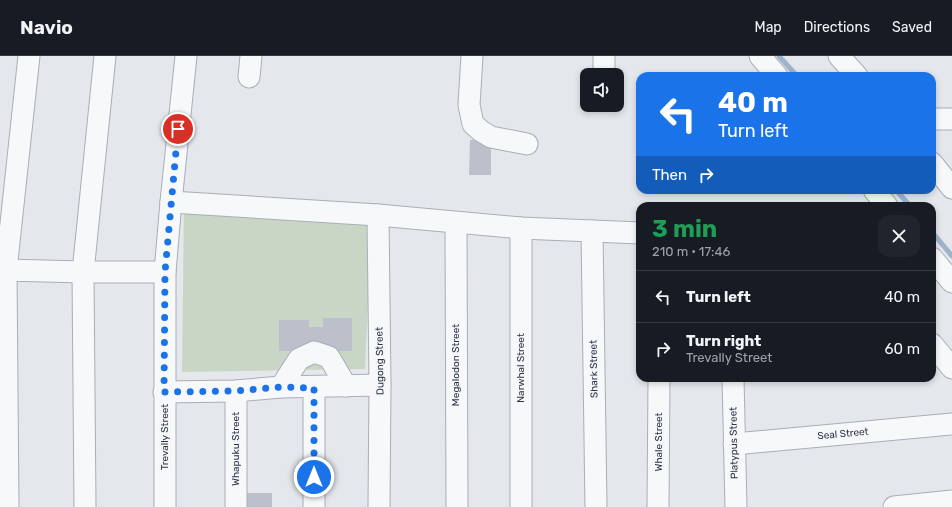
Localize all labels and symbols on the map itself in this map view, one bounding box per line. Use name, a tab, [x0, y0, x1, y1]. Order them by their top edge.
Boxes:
pin	[161, 112, 195, 146]
street label: Megalodon Street	[450, 324, 462, 406]
street label: Dugong Street	[373, 327, 387, 395]
street label: Narwhal Street	[515, 333, 527, 403]
street label: Shark Street	[587, 340, 601, 398]
street label: Trevally Street	[159, 404, 171, 470]
street label: Platypus Street	[727, 407, 741, 479]
street label: Whapuku Street	[230, 412, 242, 486]
street label: Whale Street	[653, 412, 665, 472]
street label: Seal Street	[817, 426, 869, 442]
position arrow	[293, 456, 335, 498]

